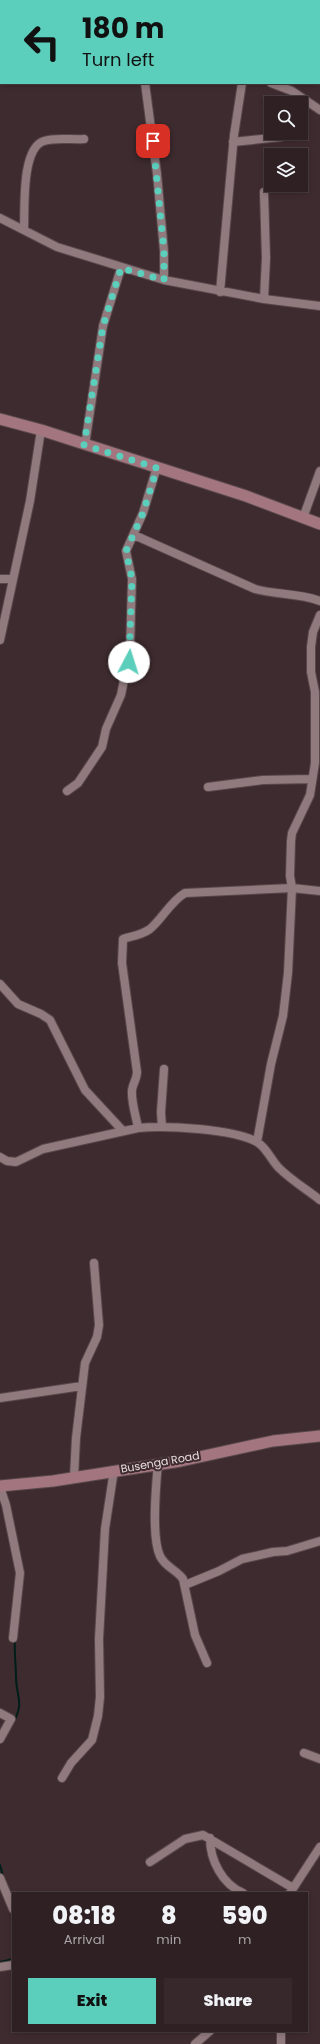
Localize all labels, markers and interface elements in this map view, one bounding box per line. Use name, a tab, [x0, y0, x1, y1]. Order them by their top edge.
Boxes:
text: 180 m	[82, 9, 165, 48]
icon: left	[16, 16, 68, 68]
text: Turn left	[82, 47, 154, 72]
map controls	[264, 96, 308, 192]
button: search	[264, 96, 308, 140]
pin	[136, 124, 170, 158]
icon: arrive	[142, 130, 164, 152]
button: layers	[264, 148, 308, 192]
position arrow	[108, 641, 150, 683]
street label: Busenga Road	[119, 1447, 201, 1477]
text: 08:18	[52, 1899, 116, 1932]
text: 8	[161, 1899, 177, 1932]
text: 590	[222, 1899, 268, 1932]
text: Arrival	[64, 1930, 105, 1949]
text: min	[156, 1930, 181, 1949]
text: m	[238, 1930, 251, 1949]
button: Exit	[28, 1978, 156, 2024]
button: Share	[164, 1978, 292, 2024]

